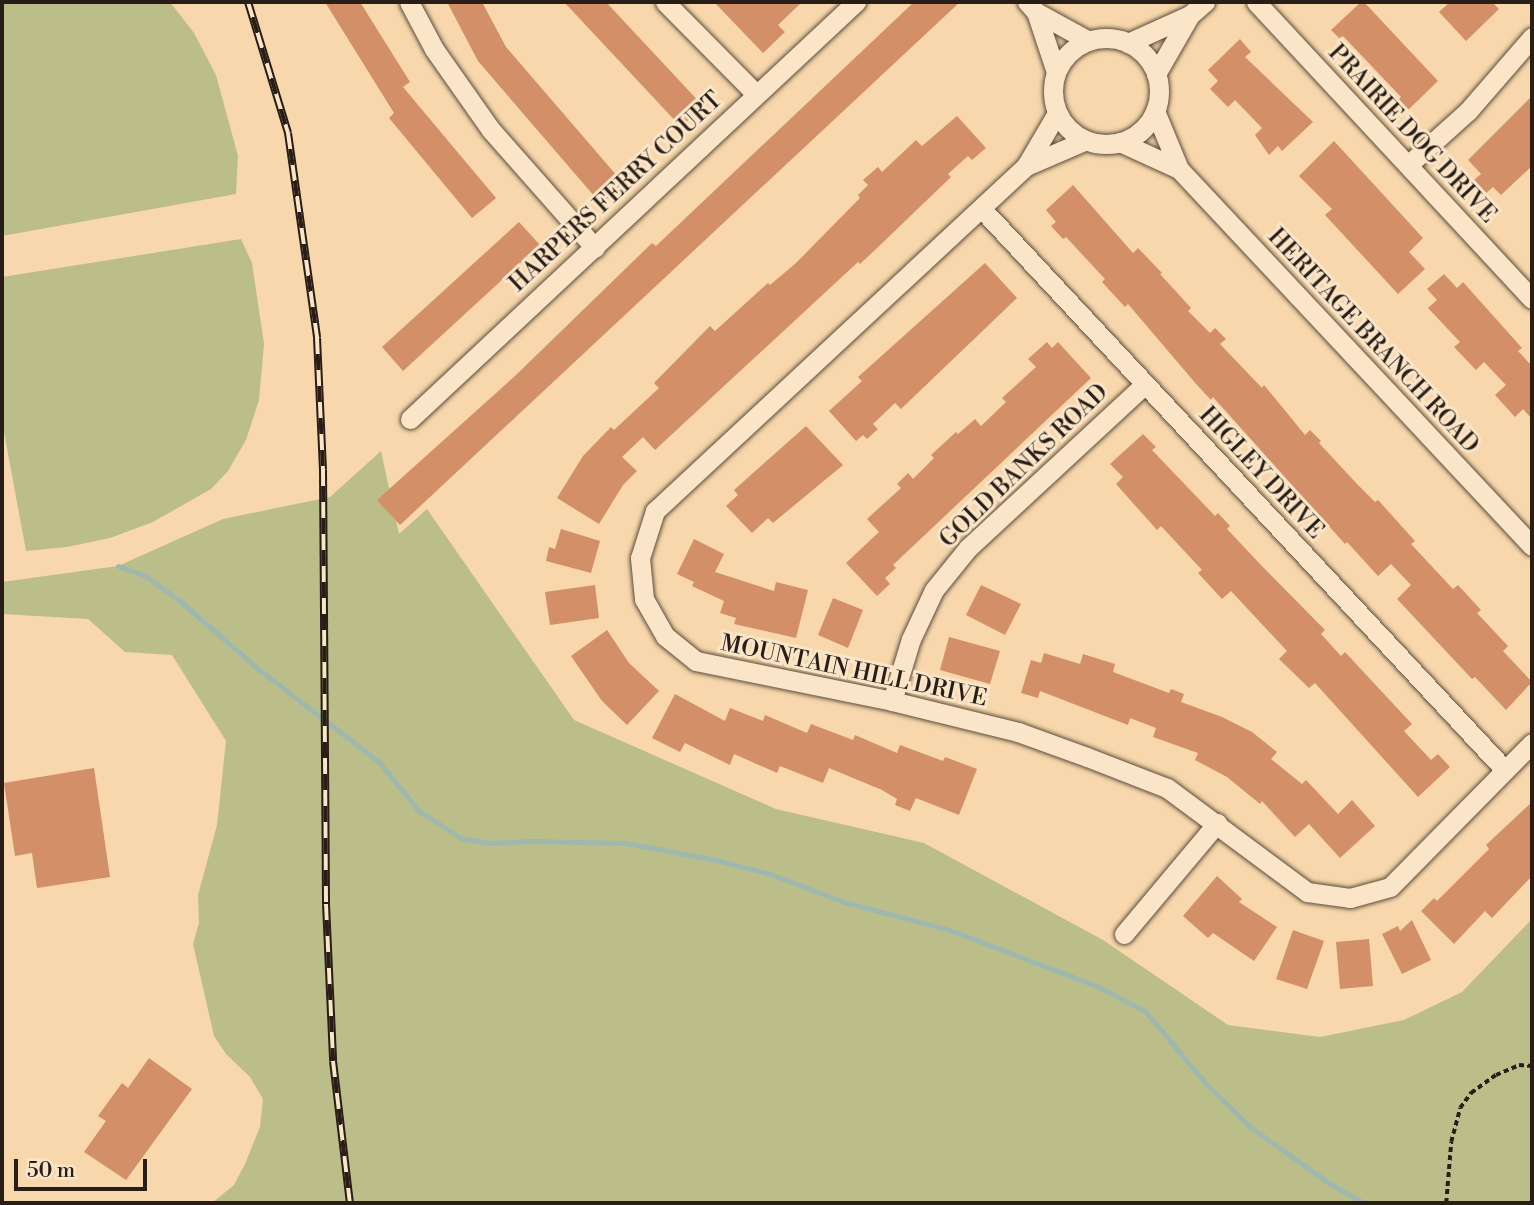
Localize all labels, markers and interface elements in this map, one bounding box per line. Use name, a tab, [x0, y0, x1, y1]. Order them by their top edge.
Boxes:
street label: PRAIRIE DOG DRIVE	[1322, 39, 1502, 229]
street label: HARPERS FERRY COURT	[504, 86, 728, 298]
street label: HERITAGE BRANCH ROAD	[1262, 223, 1484, 459]
street label: GOLD BANKS ROAD	[934, 379, 1114, 553]
street label: HIGLEY DRIVE	[1193, 401, 1329, 545]
street label: MOUNTAIN HILL DRIVE	[718, 629, 990, 713]
scale bar	[18, 1146, 150, 1190]
text: 50 m	[27, 1158, 75, 1184]

